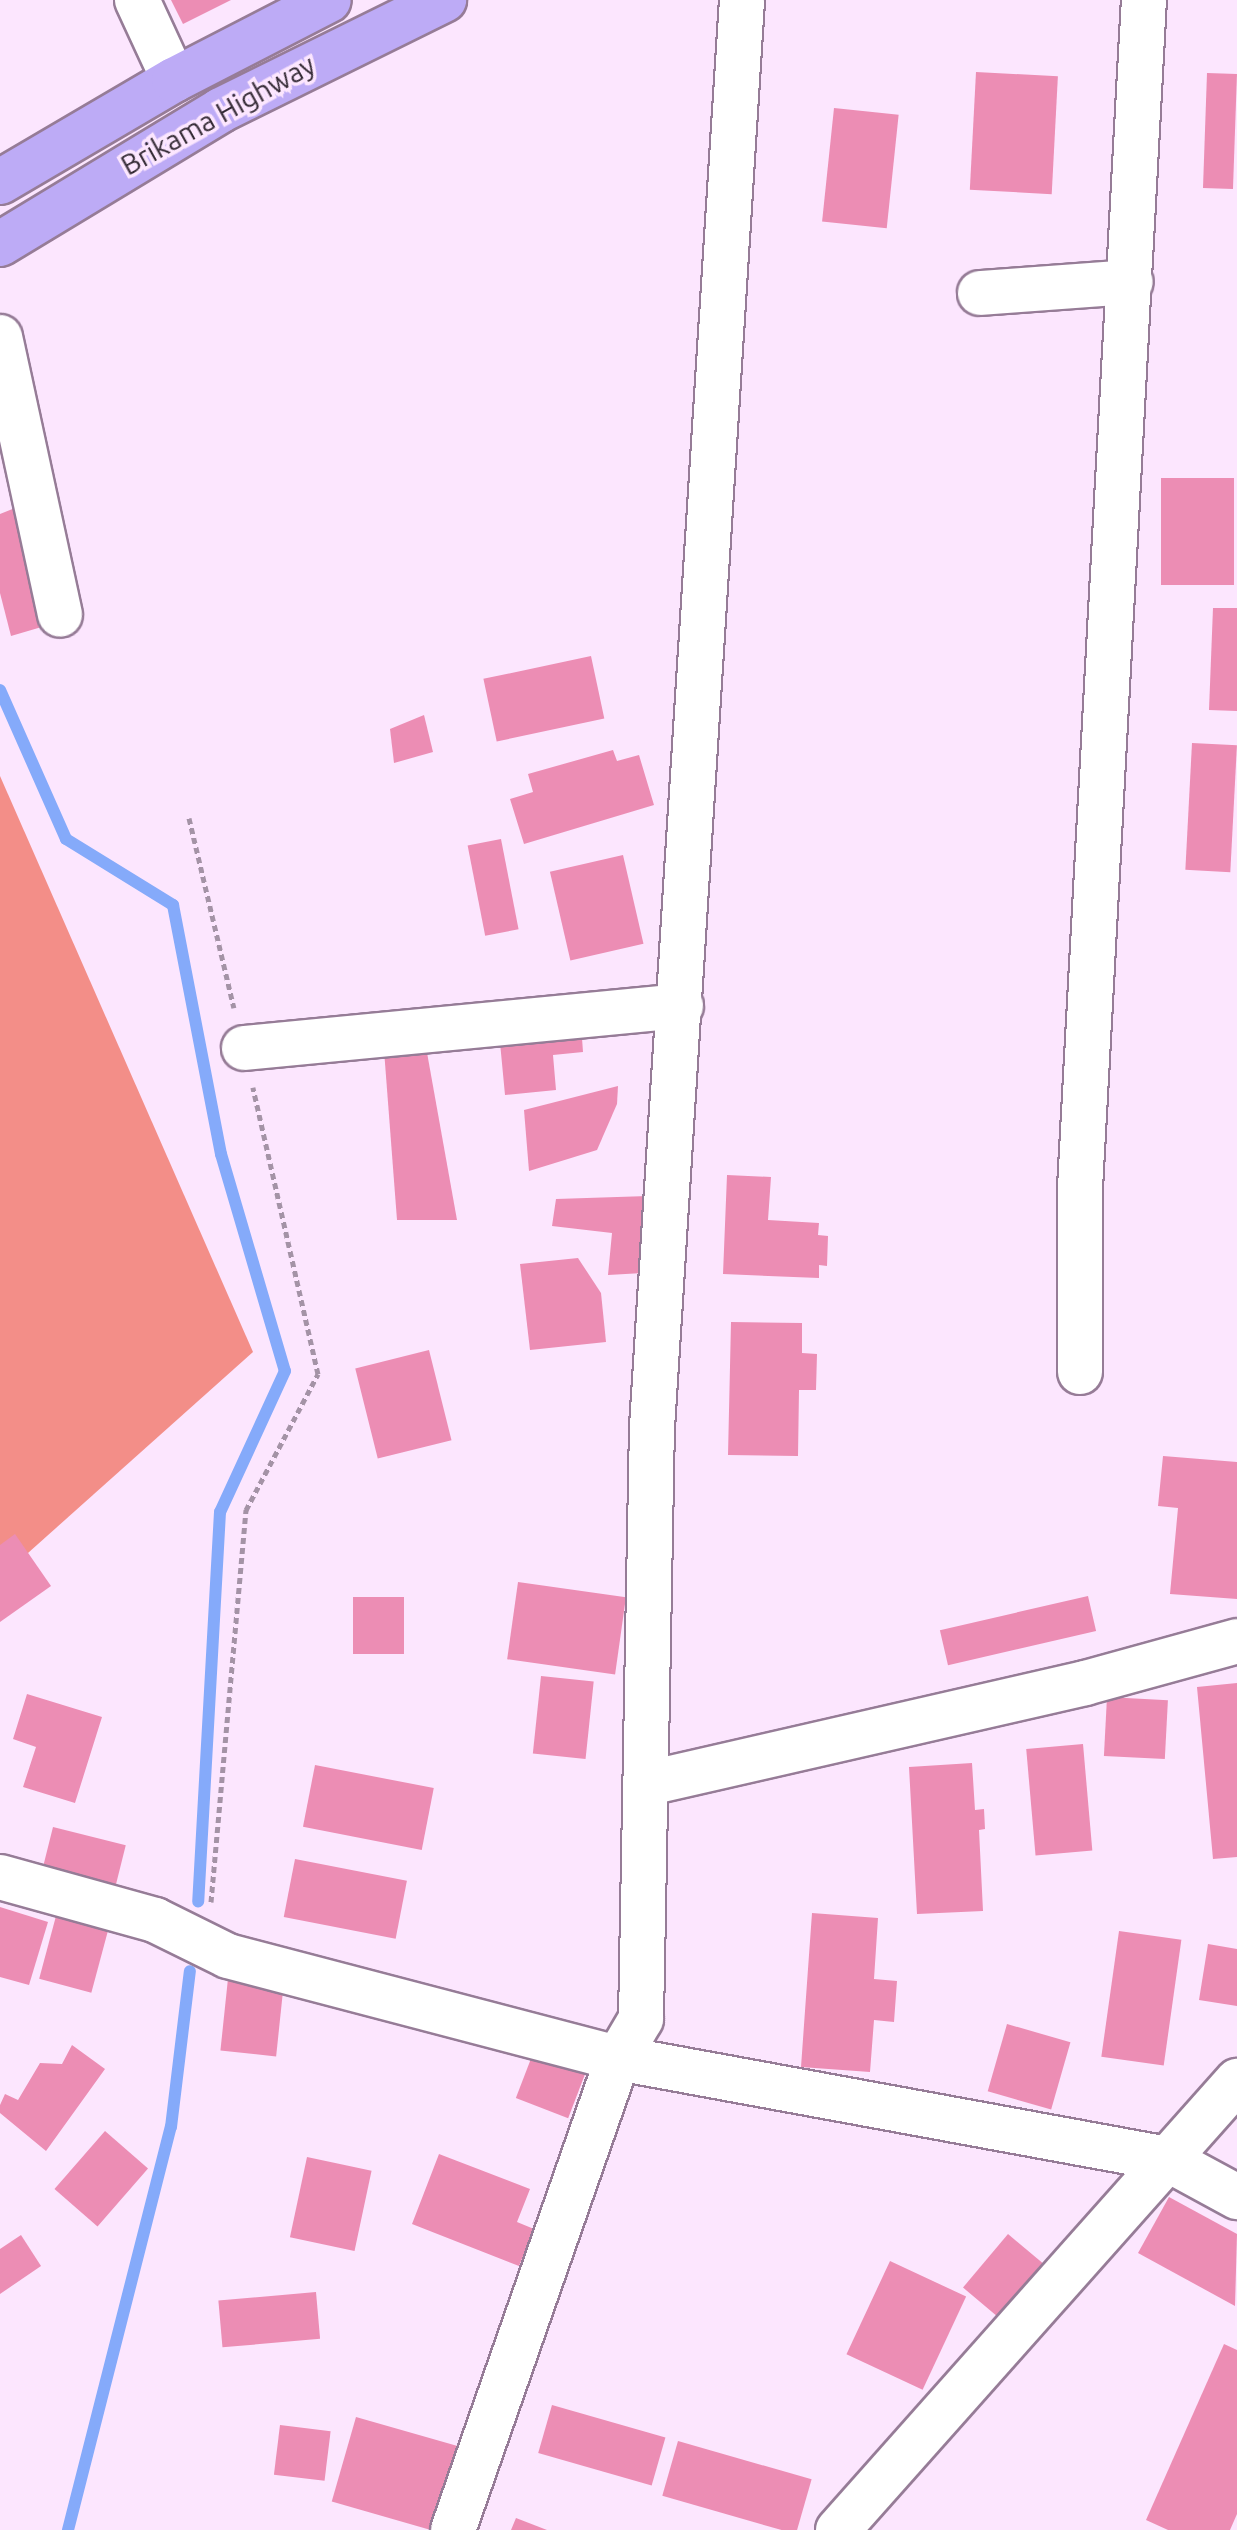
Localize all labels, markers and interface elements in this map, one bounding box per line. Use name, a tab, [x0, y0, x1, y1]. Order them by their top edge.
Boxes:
street label: Brikama Highway	[115, 48, 321, 182]

